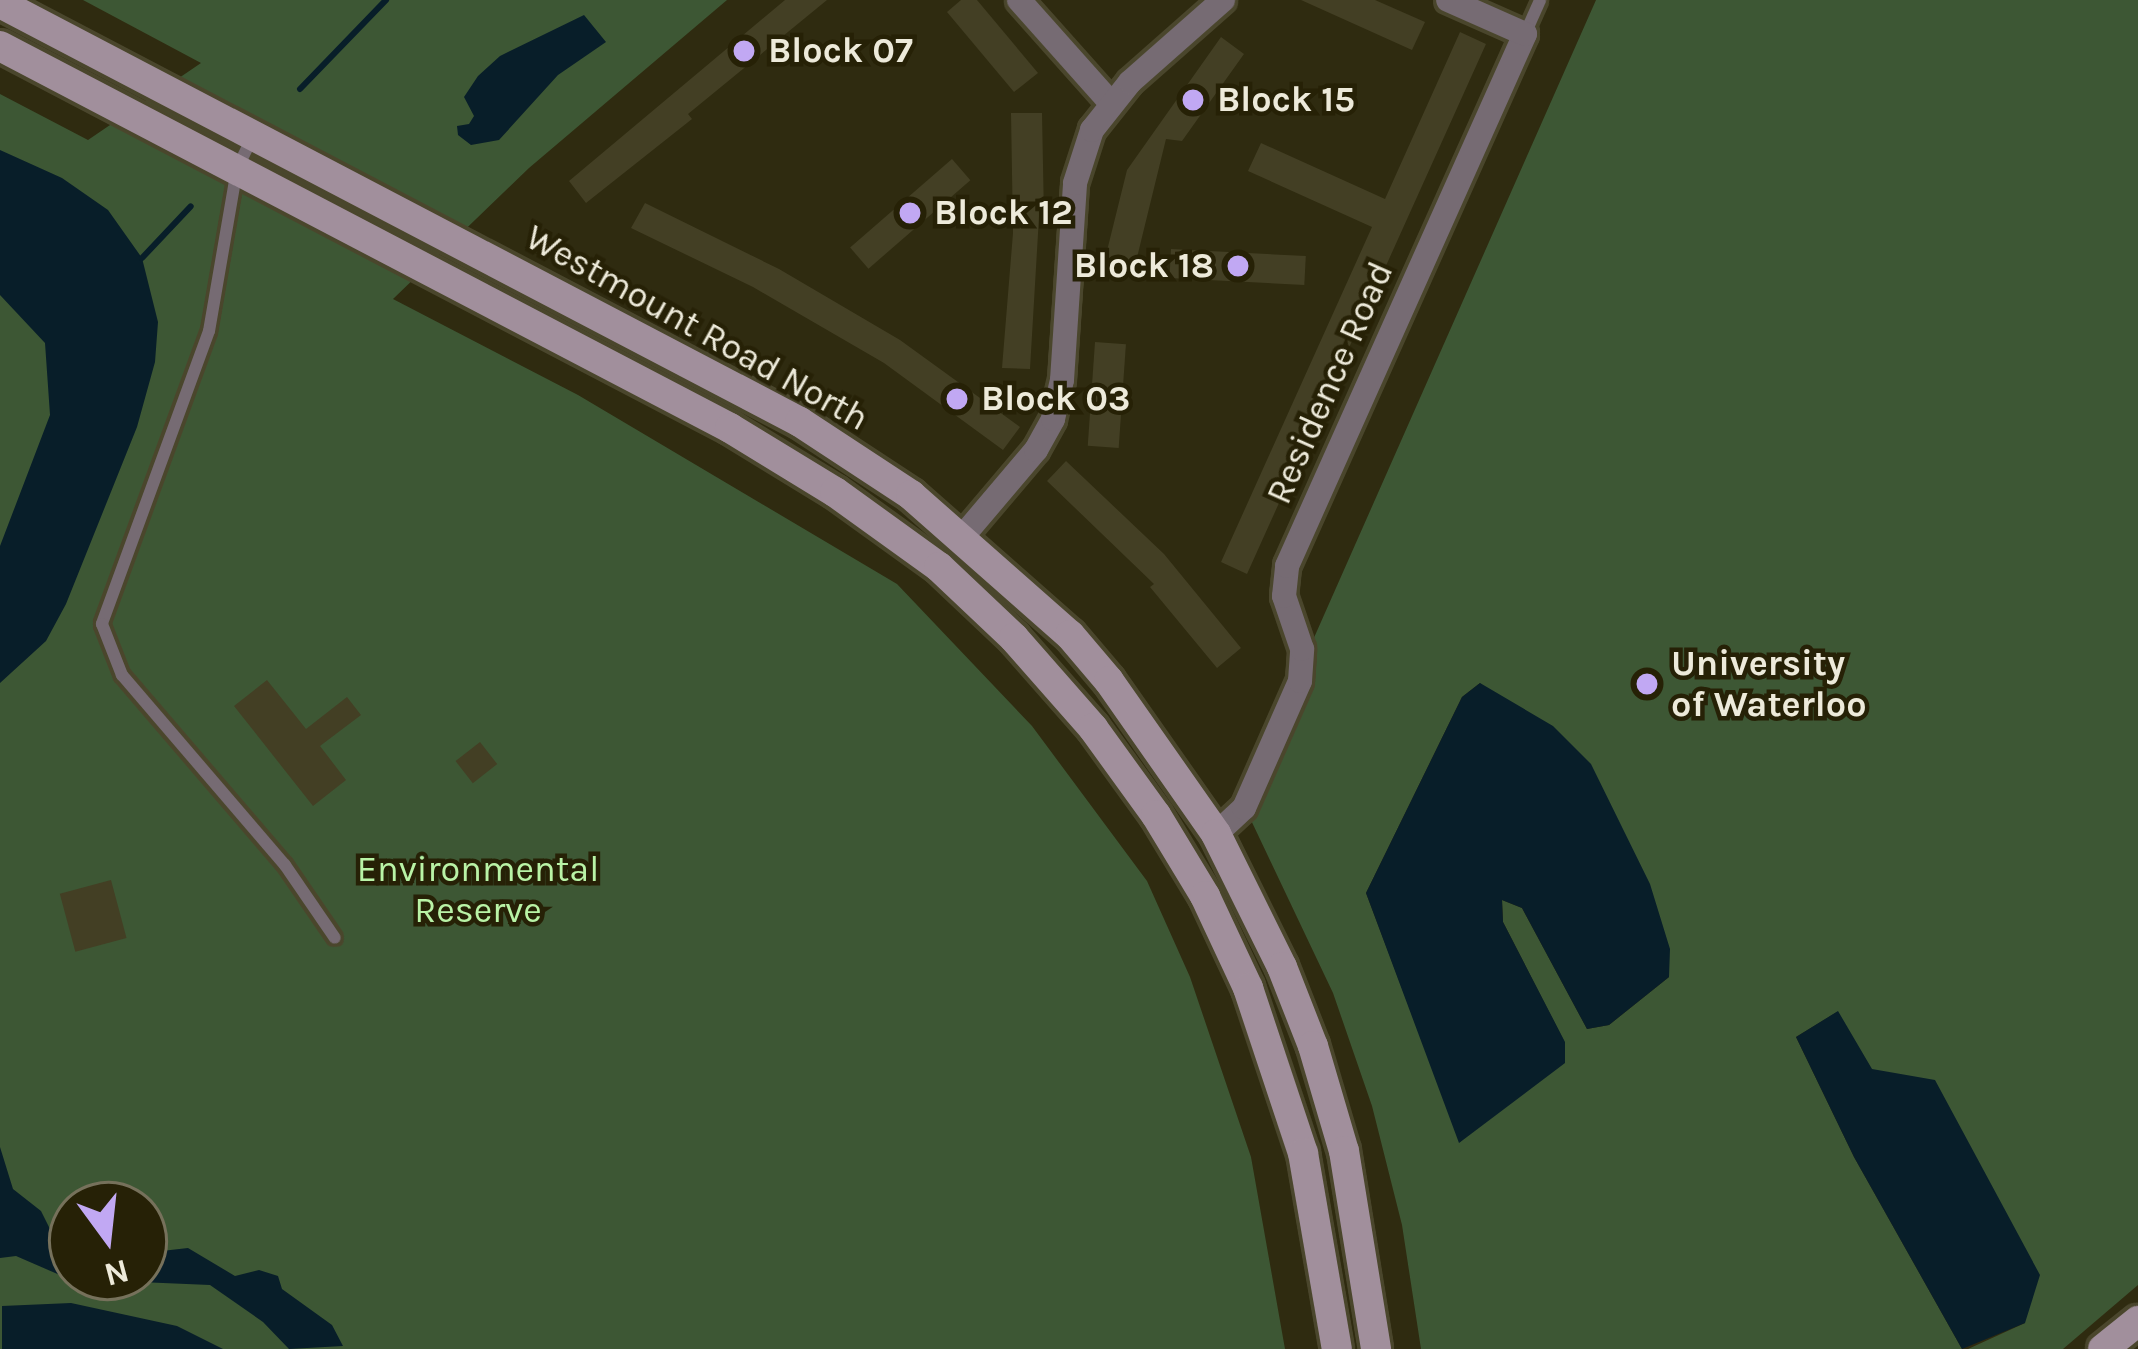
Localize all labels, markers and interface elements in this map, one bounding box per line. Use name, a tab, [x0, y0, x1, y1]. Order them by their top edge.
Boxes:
place label: Block 07	[768, 29, 913, 73]
marker: Block 07	[731, 38, 757, 64]
place label: Block 15	[1217, 78, 1355, 122]
marker: Block 15	[1180, 87, 1206, 113]
place label: Block 12	[934, 191, 1073, 235]
marker: Block 12	[897, 200, 923, 226]
street label: Westmount Road North	[518, 216, 876, 440]
place label: Block 18	[1074, 244, 1214, 288]
marker: Block 18	[1225, 253, 1251, 279]
street label: Residence Road	[1257, 255, 1403, 511]
place label: Block 03	[981, 377, 1130, 421]
marker: Block 03	[944, 386, 970, 412]
place label: University of Waterloo	[1671, 641, 1867, 726]
marker: University of Waterloo	[1634, 671, 1660, 697]
park label: Environmental Reserve	[357, 847, 599, 932]
north arrow	[48, 1181, 168, 1301]
text: N	[100, 1251, 133, 1294]

